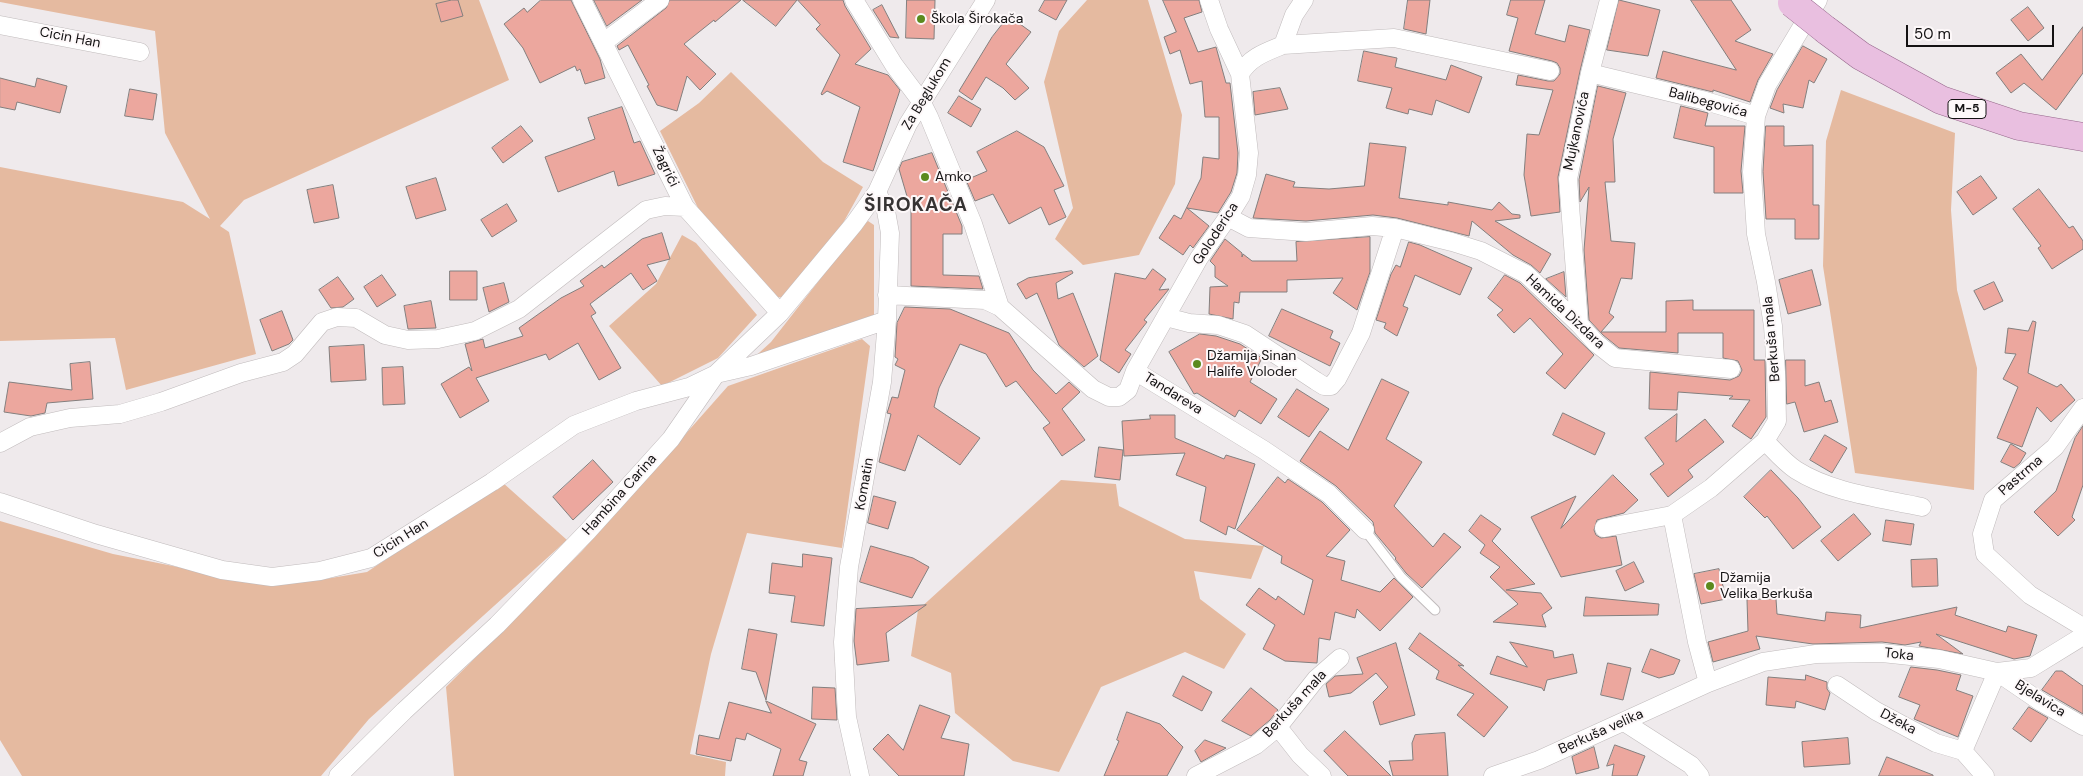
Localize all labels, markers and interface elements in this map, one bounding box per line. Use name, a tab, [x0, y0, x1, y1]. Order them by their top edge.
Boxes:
place label: Škola Širokača	[931, 11, 1023, 27]
marker: Škola Širokača	[915, 13, 927, 25]
scale bar	[1908, 15, 2056, 47]
street label: Cicin Han	[38, 24, 102, 52]
text: 50 m	[1914, 24, 1951, 44]
street label: Za Beglukom	[899, 55, 955, 133]
street label: Balibegovića	[1667, 84, 1749, 122]
street label: Mujkanovića	[1560, 90, 1594, 172]
road number: M-5	[1948, 100, 1986, 118]
street label: Žagrići	[648, 144, 682, 190]
place label: Amko	[935, 169, 972, 185]
marker: Amko	[919, 171, 931, 183]
district label: ŠIROKAČA	[863, 195, 969, 217]
street label: Goloderica	[1190, 200, 1242, 268]
street label: Hamida Dizdara	[1522, 271, 1608, 353]
street label: Berkuša mala	[1760, 296, 1784, 382]
place label: Džamija Sinan Halife Voloder	[1207, 348, 1297, 381]
marker: Džamija Sinan Halife Voloder	[1191, 358, 1203, 370]
street label: Tandareva	[1141, 369, 1205, 419]
street label: Hambina Carina	[579, 451, 661, 539]
street label: Pastrma	[1996, 452, 2046, 500]
street label: Komatin	[852, 457, 878, 511]
street label: Cicin Han	[370, 516, 432, 562]
place label: Džamija Velika Berkuša	[1720, 570, 1813, 602]
marker: Džamija Velika Berkuša	[1704, 580, 1716, 592]
street label: Toka	[1883, 645, 1915, 665]
street label: Berkuša mala	[1260, 667, 1330, 741]
street label: Bjelavica	[2012, 677, 2068, 721]
street label: Berkuša velika	[1556, 706, 1646, 758]
street label: Džeka	[1877, 706, 1919, 738]

